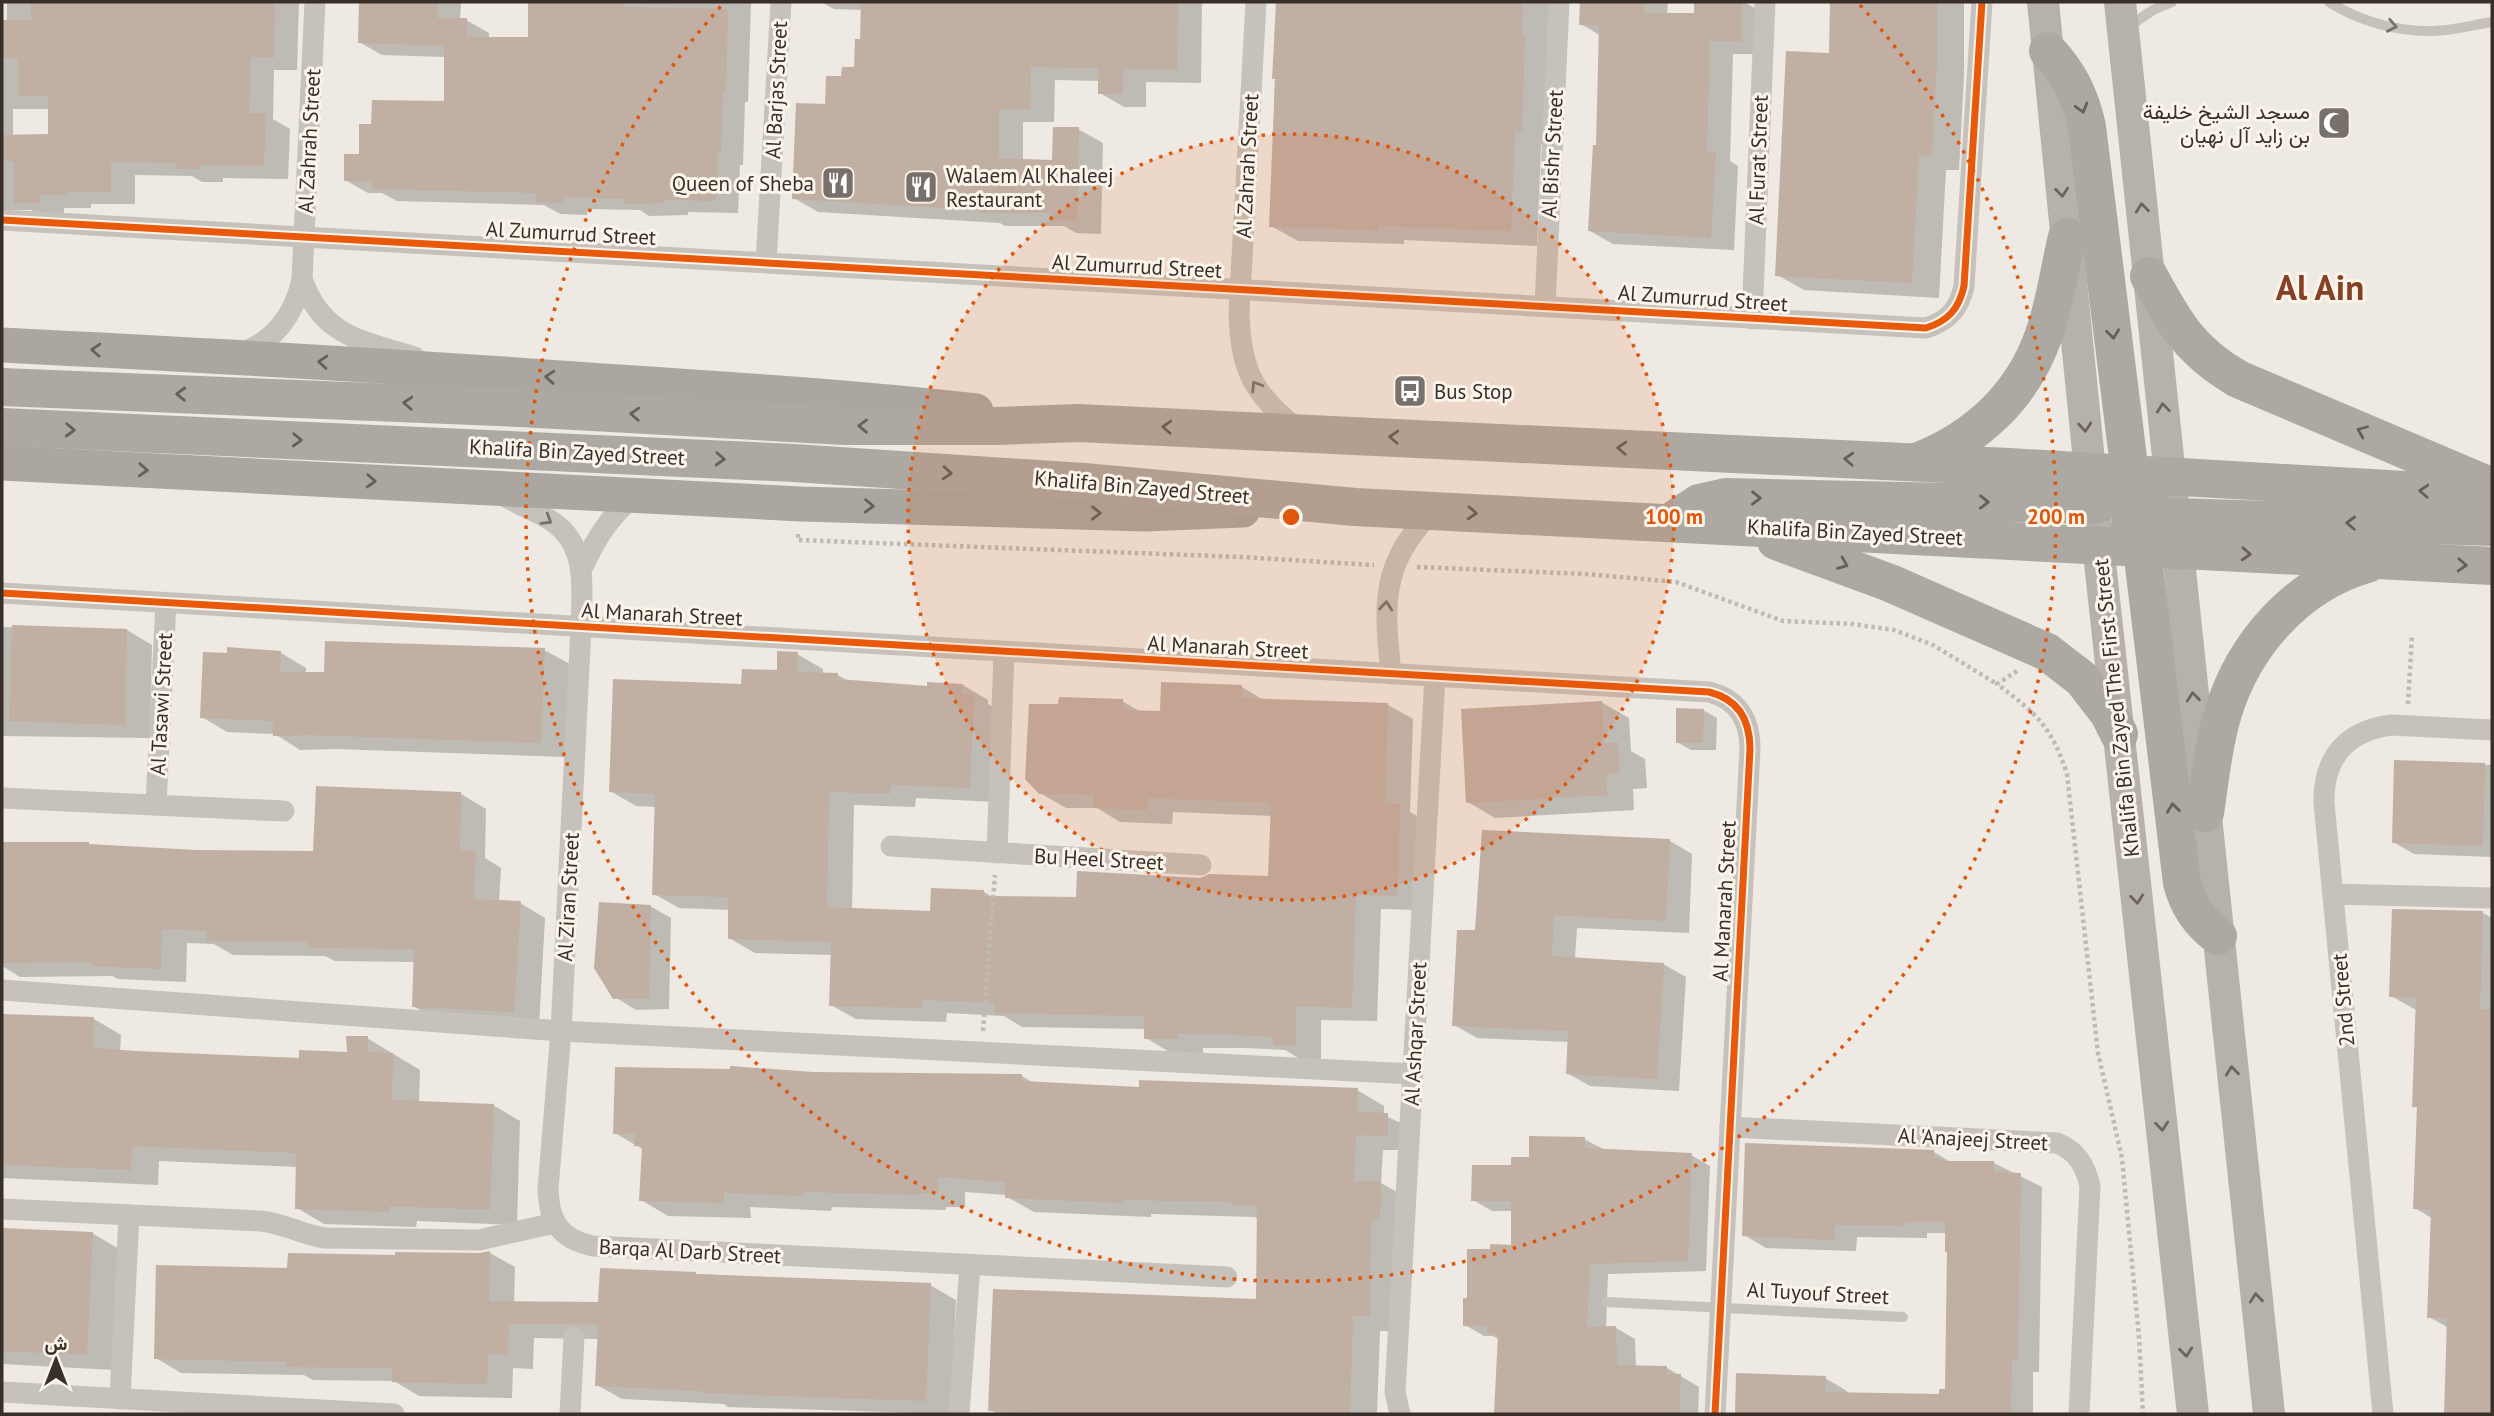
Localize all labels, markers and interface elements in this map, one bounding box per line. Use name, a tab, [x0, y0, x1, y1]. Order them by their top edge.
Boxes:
one-way arrow	[2386, 18, 2398, 33]
street label: Al Barjas Street	[759, 20, 793, 160]
street label: Al Zahrah Street	[292, 68, 326, 214]
street label: Al Bishr Street	[1535, 89, 1569, 219]
street label: Al Zahrah Street	[1230, 93, 1264, 239]
street label: Al Furat Street	[1742, 95, 1774, 225]
place label: مسجد الشيخ خليفة بن زايد آل نهيان	[2143, 98, 2310, 149]
one-way arrow	[2074, 102, 2089, 114]
mosque icon: مسجد الشيخ خليفة بن زايد آل نهيان	[2315, 104, 2353, 142]
place label: Walaem Al Khaleej Restaurant	[946, 162, 1114, 213]
restaurant icon: Queen of Sheba	[819, 164, 857, 202]
restaurant icon: Walaem Al Khaleej Restaurant	[902, 168, 940, 206]
place label: Queen of Sheba	[672, 170, 814, 197]
one-way arrow	[2054, 186, 2069, 197]
one-way arrow	[2135, 202, 2150, 213]
street label: Al Zumurrud Street	[485, 215, 657, 251]
street label: Al Zumurrud Street	[1051, 248, 1223, 284]
district label: Al Ain	[2276, 264, 2364, 310]
street label: Al Zumurrud Street	[1617, 279, 1789, 317]
one-way arrow	[2105, 328, 2120, 339]
one-way arrow	[90, 342, 101, 357]
one-way arrow	[317, 355, 328, 370]
one-way arrow	[544, 370, 555, 385]
bus stop icon: Bus Stop	[1391, 372, 1429, 410]
place label: Bus Stop	[1434, 378, 1513, 405]
one-way arrow	[1251, 380, 1264, 393]
one-way arrow	[175, 386, 186, 401]
one-way arrow	[402, 395, 413, 410]
one-way arrow	[2155, 402, 2170, 414]
one-way arrow	[630, 407, 641, 422]
one-way arrow	[857, 418, 867, 434]
one-way arrow	[1161, 420, 1172, 435]
one-way arrow	[2078, 421, 2093, 433]
one-way arrow	[65, 423, 76, 438]
one-way arrow	[2357, 426, 2369, 440]
one-way arrow	[1389, 430, 1400, 445]
one-way arrow	[292, 432, 303, 447]
street label: Khalifa Bin Zayed Street	[468, 433, 686, 471]
one-way arrow	[1616, 441, 1627, 456]
one-way arrow	[715, 451, 726, 466]
one-way arrow	[1843, 451, 1854, 466]
one-way arrow	[138, 462, 149, 477]
street label: Khalifa Bin Zayed Street	[1033, 464, 1251, 510]
one-way arrow	[942, 465, 953, 480]
one-way arrow	[365, 474, 376, 489]
one-way arrow	[2418, 484, 2429, 499]
one-way arrow	[1751, 490, 1762, 506]
one-way arrow	[1978, 495, 1989, 510]
one-way arrow	[864, 499, 875, 514]
text: 100 m	[1645, 503, 1703, 530]
text: 200 m	[2027, 503, 2085, 530]
one-way arrow	[1092, 505, 1102, 521]
centre of rings	[1279, 505, 1303, 529]
one-way arrow	[1467, 505, 1478, 520]
one-way arrow	[540, 511, 553, 524]
street label: Khalifa Bin Zayed Street	[1746, 513, 1964, 551]
one-way arrow	[2345, 515, 2355, 531]
one-way arrow	[2240, 546, 2251, 561]
one-way arrow	[1836, 555, 1848, 569]
street label: Khalifa Bin Zayed The First Street	[2087, 557, 2145, 859]
one-way arrow	[2457, 557, 2468, 572]
street label: Al Manarah Street	[581, 596, 743, 632]
one-way arrow	[1379, 600, 1394, 612]
street label: Al Manarah Street	[1147, 629, 1309, 665]
street label: Al Tasawi Street	[144, 632, 178, 776]
one-way arrow	[2186, 691, 2201, 702]
one-way arrow	[2166, 802, 2181, 813]
street label: Al Manarah Street	[1706, 820, 1742, 982]
street label: Al Ziran Street	[551, 832, 585, 962]
street label: Bu Heel Street	[1033, 842, 1165, 876]
one-way arrow	[2129, 894, 2144, 905]
street label: 2nd Street	[2325, 952, 2361, 1048]
street label: Al Ashqar Street	[1398, 961, 1432, 1107]
one-way arrow	[2225, 1066, 2240, 1077]
one-way arrow	[2154, 1120, 2169, 1131]
street label: Al 'Anajeej Street	[1897, 1122, 2049, 1156]
street label: Barqa Al Darb Street	[598, 1233, 782, 1269]
street label: Al Tuyouf Street	[1746, 1276, 1890, 1310]
one-way arrow	[2249, 1292, 2264, 1303]
north arrow	[21, 1325, 91, 1395]
text: ش	[45, 1331, 68, 1355]
one-way arrow	[2179, 1346, 2194, 1358]

